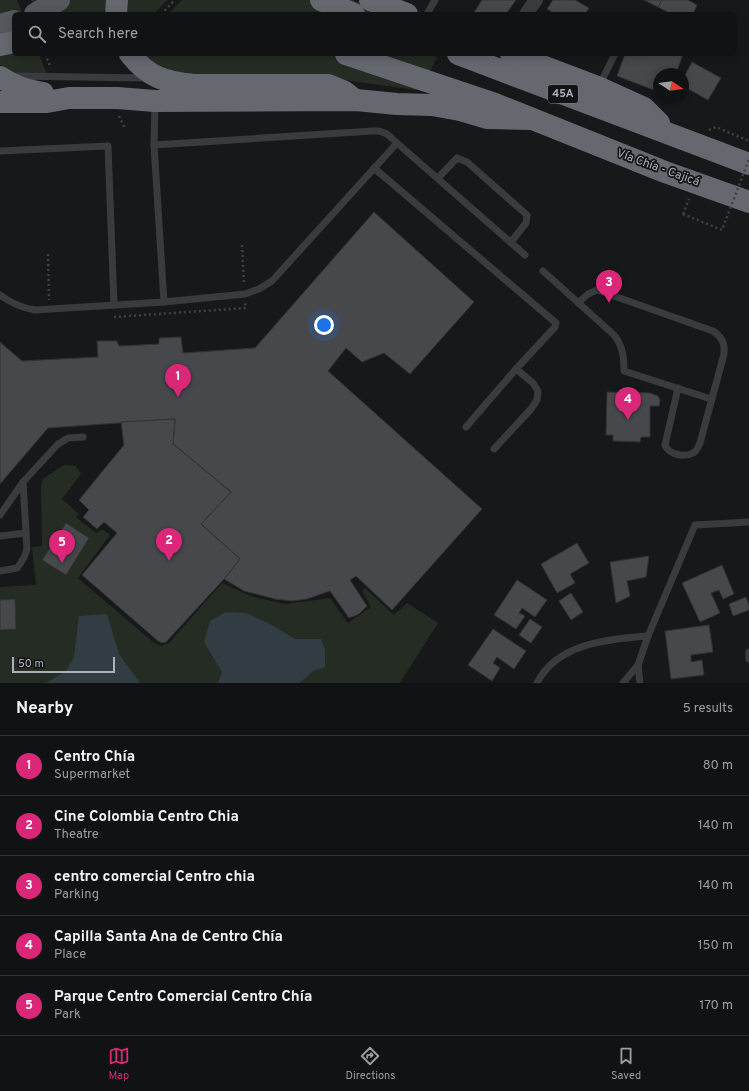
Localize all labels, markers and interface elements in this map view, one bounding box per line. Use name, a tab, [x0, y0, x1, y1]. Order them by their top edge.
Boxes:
search box	[12, 12, 737, 56]
icon: search	[26, 23, 48, 45]
text: Search here	[58, 25, 138, 44]
north arrow	[653, 68, 689, 104]
road number: 45A	[548, 85, 578, 103]
street label: Vía Chía - Cajicá	[614, 146, 702, 190]
pin: 3	[596, 270, 622, 303]
your location	[314, 315, 334, 335]
pin: 1	[165, 364, 191, 397]
pin: 4	[615, 387, 641, 420]
pin: 2	[156, 528, 182, 561]
pin: 5	[49, 530, 75, 563]
scale bar	[12, 655, 115, 674]
text: 50 m	[18, 657, 44, 671]
text: Nearby	[16, 698, 73, 720]
text: 5 results	[683, 701, 733, 717]
text: Centro Chía	[54, 748, 135, 767]
text: 1	[26, 758, 32, 774]
text: 80 m	[703, 758, 733, 774]
text: Supermarket	[54, 767, 130, 783]
text: Cine Colombia Centro Chia	[54, 808, 239, 827]
text: 2	[25, 818, 33, 834]
text: 140 m	[698, 818, 733, 834]
text: Theatre	[54, 827, 99, 843]
text: centro comercial Centro chia	[54, 868, 255, 887]
text: 3	[25, 878, 33, 894]
text: 140 m	[698, 878, 733, 894]
text: Parking	[54, 887, 99, 903]
text: Capilla Santa Ana de Centro Chía	[54, 928, 283, 947]
text: 4	[25, 938, 33, 954]
text: 150 m	[698, 938, 733, 954]
text: Place	[54, 947, 86, 963]
text: Parque Centro Comercial Centro Chía	[54, 988, 312, 1007]
text: 5	[25, 998, 33, 1014]
text: 170 m	[699, 998, 733, 1014]
text: Park	[54, 1007, 81, 1023]
tab: Map	[108, 1045, 130, 1083]
tab: Directions	[345, 1045, 395, 1083]
tab: Saved	[611, 1045, 641, 1083]

